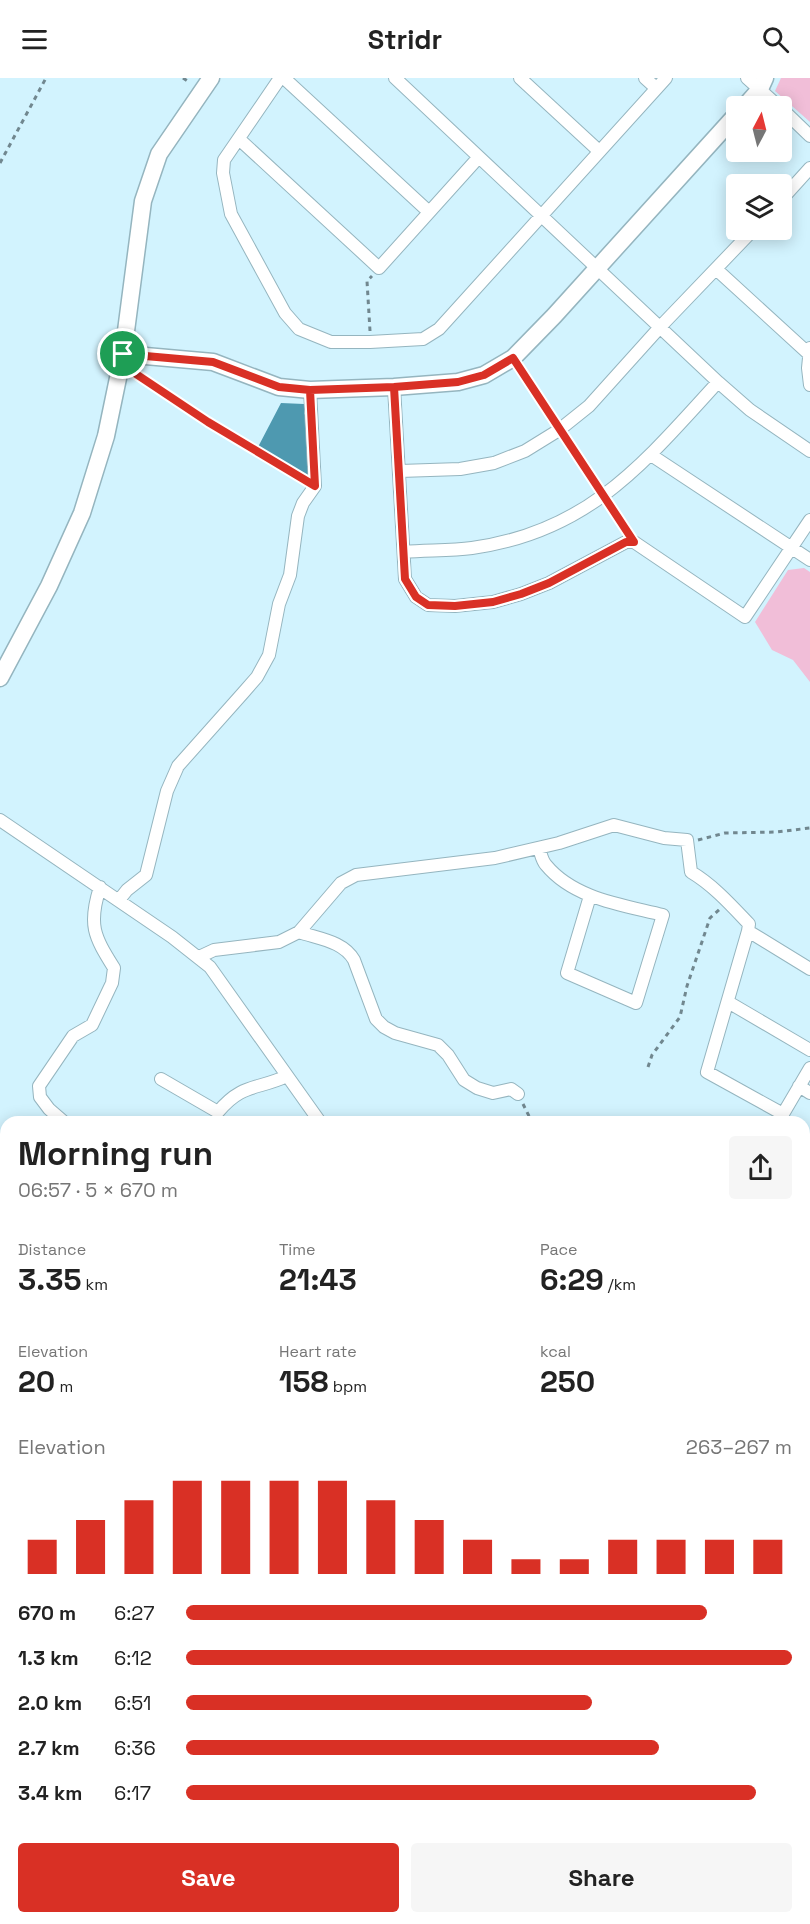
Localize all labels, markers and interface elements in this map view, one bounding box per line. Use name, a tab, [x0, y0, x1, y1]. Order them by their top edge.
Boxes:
text: Stridr	[368, 22, 442, 57]
icon: menu	[18, 23, 51, 56]
icon: search	[759, 23, 792, 56]
north arrow	[726, 96, 792, 162]
map controls	[726, 96, 792, 240]
button: layers	[726, 174, 792, 240]
pin	[97, 328, 148, 379]
icon: arrive	[106, 337, 139, 370]
text: Morning run	[18, 1133, 213, 1175]
button: share	[729, 1136, 792, 1199]
text: 06:57 · 5 × 670 m	[18, 1177, 178, 1203]
text: Distance	[18, 1239, 86, 1260]
text: Time	[279, 1239, 315, 1260]
text: Pace	[540, 1239, 577, 1260]
text: 3.35	[18, 1260, 81, 1299]
text: 21:43	[279, 1260, 357, 1299]
text: 6:29	[540, 1260, 604, 1299]
text: km	[81, 1274, 108, 1295]
text: /km	[604, 1274, 636, 1295]
text: Elevation	[18, 1341, 88, 1362]
text: Heart rate	[279, 1341, 357, 1362]
text: kcal	[540, 1341, 571, 1362]
text: 20	[18, 1362, 55, 1401]
text: 158	[279, 1362, 329, 1401]
text: 250	[540, 1362, 595, 1401]
text: m	[55, 1376, 73, 1397]
text: bpm	[329, 1376, 367, 1397]
text: Elevation	[18, 1434, 106, 1460]
text: 263–267 m	[686, 1434, 792, 1460]
text: 670 m	[18, 1600, 76, 1626]
text: 6:27	[114, 1600, 154, 1626]
text: 1.3 km	[18, 1645, 79, 1671]
text: 6:12	[114, 1645, 152, 1671]
text: 2.0 km	[18, 1690, 82, 1716]
text: 6:51	[114, 1690, 151, 1716]
text: 2.7 km	[18, 1735, 80, 1761]
text: 6:36	[114, 1735, 156, 1761]
text: 3.4 km	[18, 1780, 82, 1806]
text: 6:17	[114, 1780, 151, 1806]
button: Save	[18, 1843, 399, 1912]
button: Share	[411, 1843, 792, 1912]

